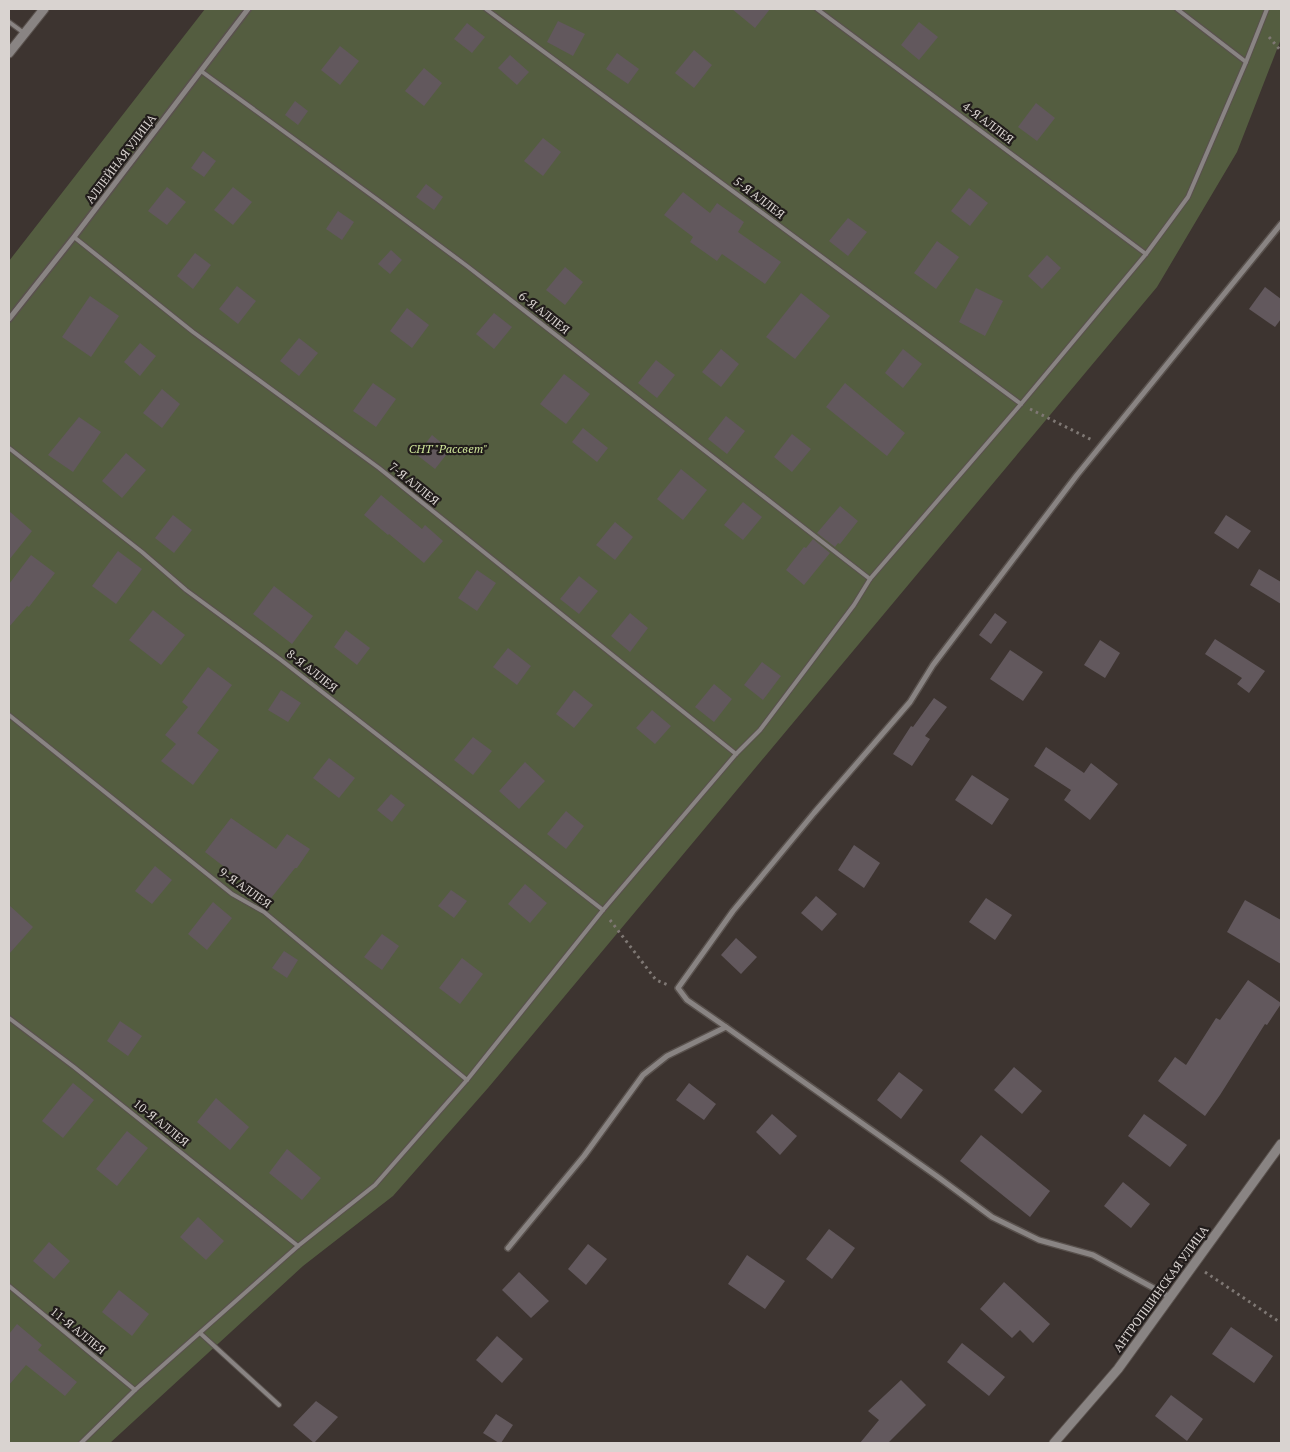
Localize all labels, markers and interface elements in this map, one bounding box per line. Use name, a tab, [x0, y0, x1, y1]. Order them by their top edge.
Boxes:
street label: 4-Я АЛЛЕЯ	[960, 98, 1017, 147]
street label: АЛЛЕЙНАЯ УЛИЦА	[82, 110, 160, 206]
street label: 5-Я АЛЛЕЯ	[731, 173, 788, 222]
street label: 6-Я АЛЛЕЯ	[516, 288, 573, 337]
park label: СНТ "Рассвет"	[409, 441, 487, 456]
street label: 7-Я АЛЛЕЯ	[386, 459, 443, 508]
street label: 8-Я АЛЛЕЯ	[284, 646, 341, 695]
street label: 9-Я АЛЛЕЯ	[216, 864, 275, 911]
street label: 10-Я АЛЛЕЯ	[131, 1096, 192, 1150]
street label: АНТРОПШИНСКАЯ УЛИЦА	[1110, 1222, 1212, 1355]
street label: 11-Я АЛЛЕЯ	[48, 1304, 109, 1358]

